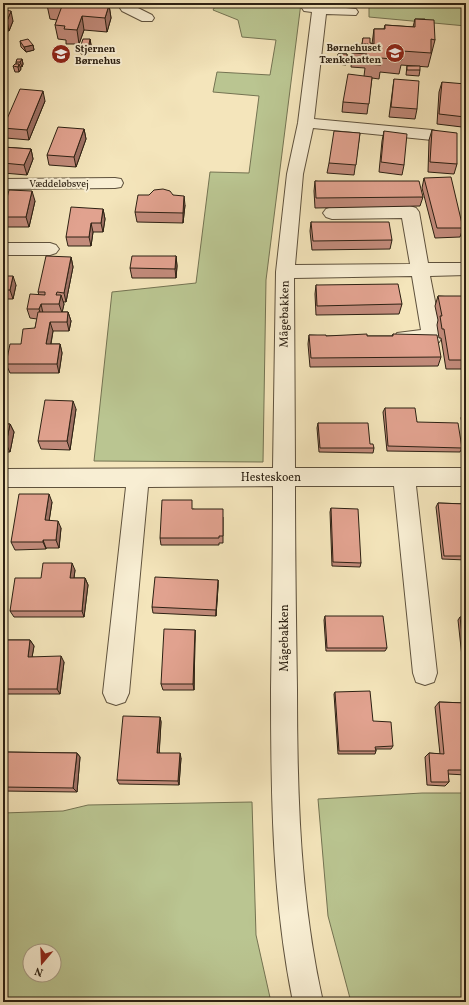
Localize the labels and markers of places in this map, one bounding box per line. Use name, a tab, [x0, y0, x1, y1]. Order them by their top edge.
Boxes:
place label: Børnehuset Tænkehatten	[319, 41, 381, 67]
place label: Stjernen Børnehus	[75, 42, 121, 68]
school or university icon: Børnehuset Tænkehatten	[384, 42, 406, 64]
school or university icon: Stjernen Børnehus	[50, 43, 72, 65]

